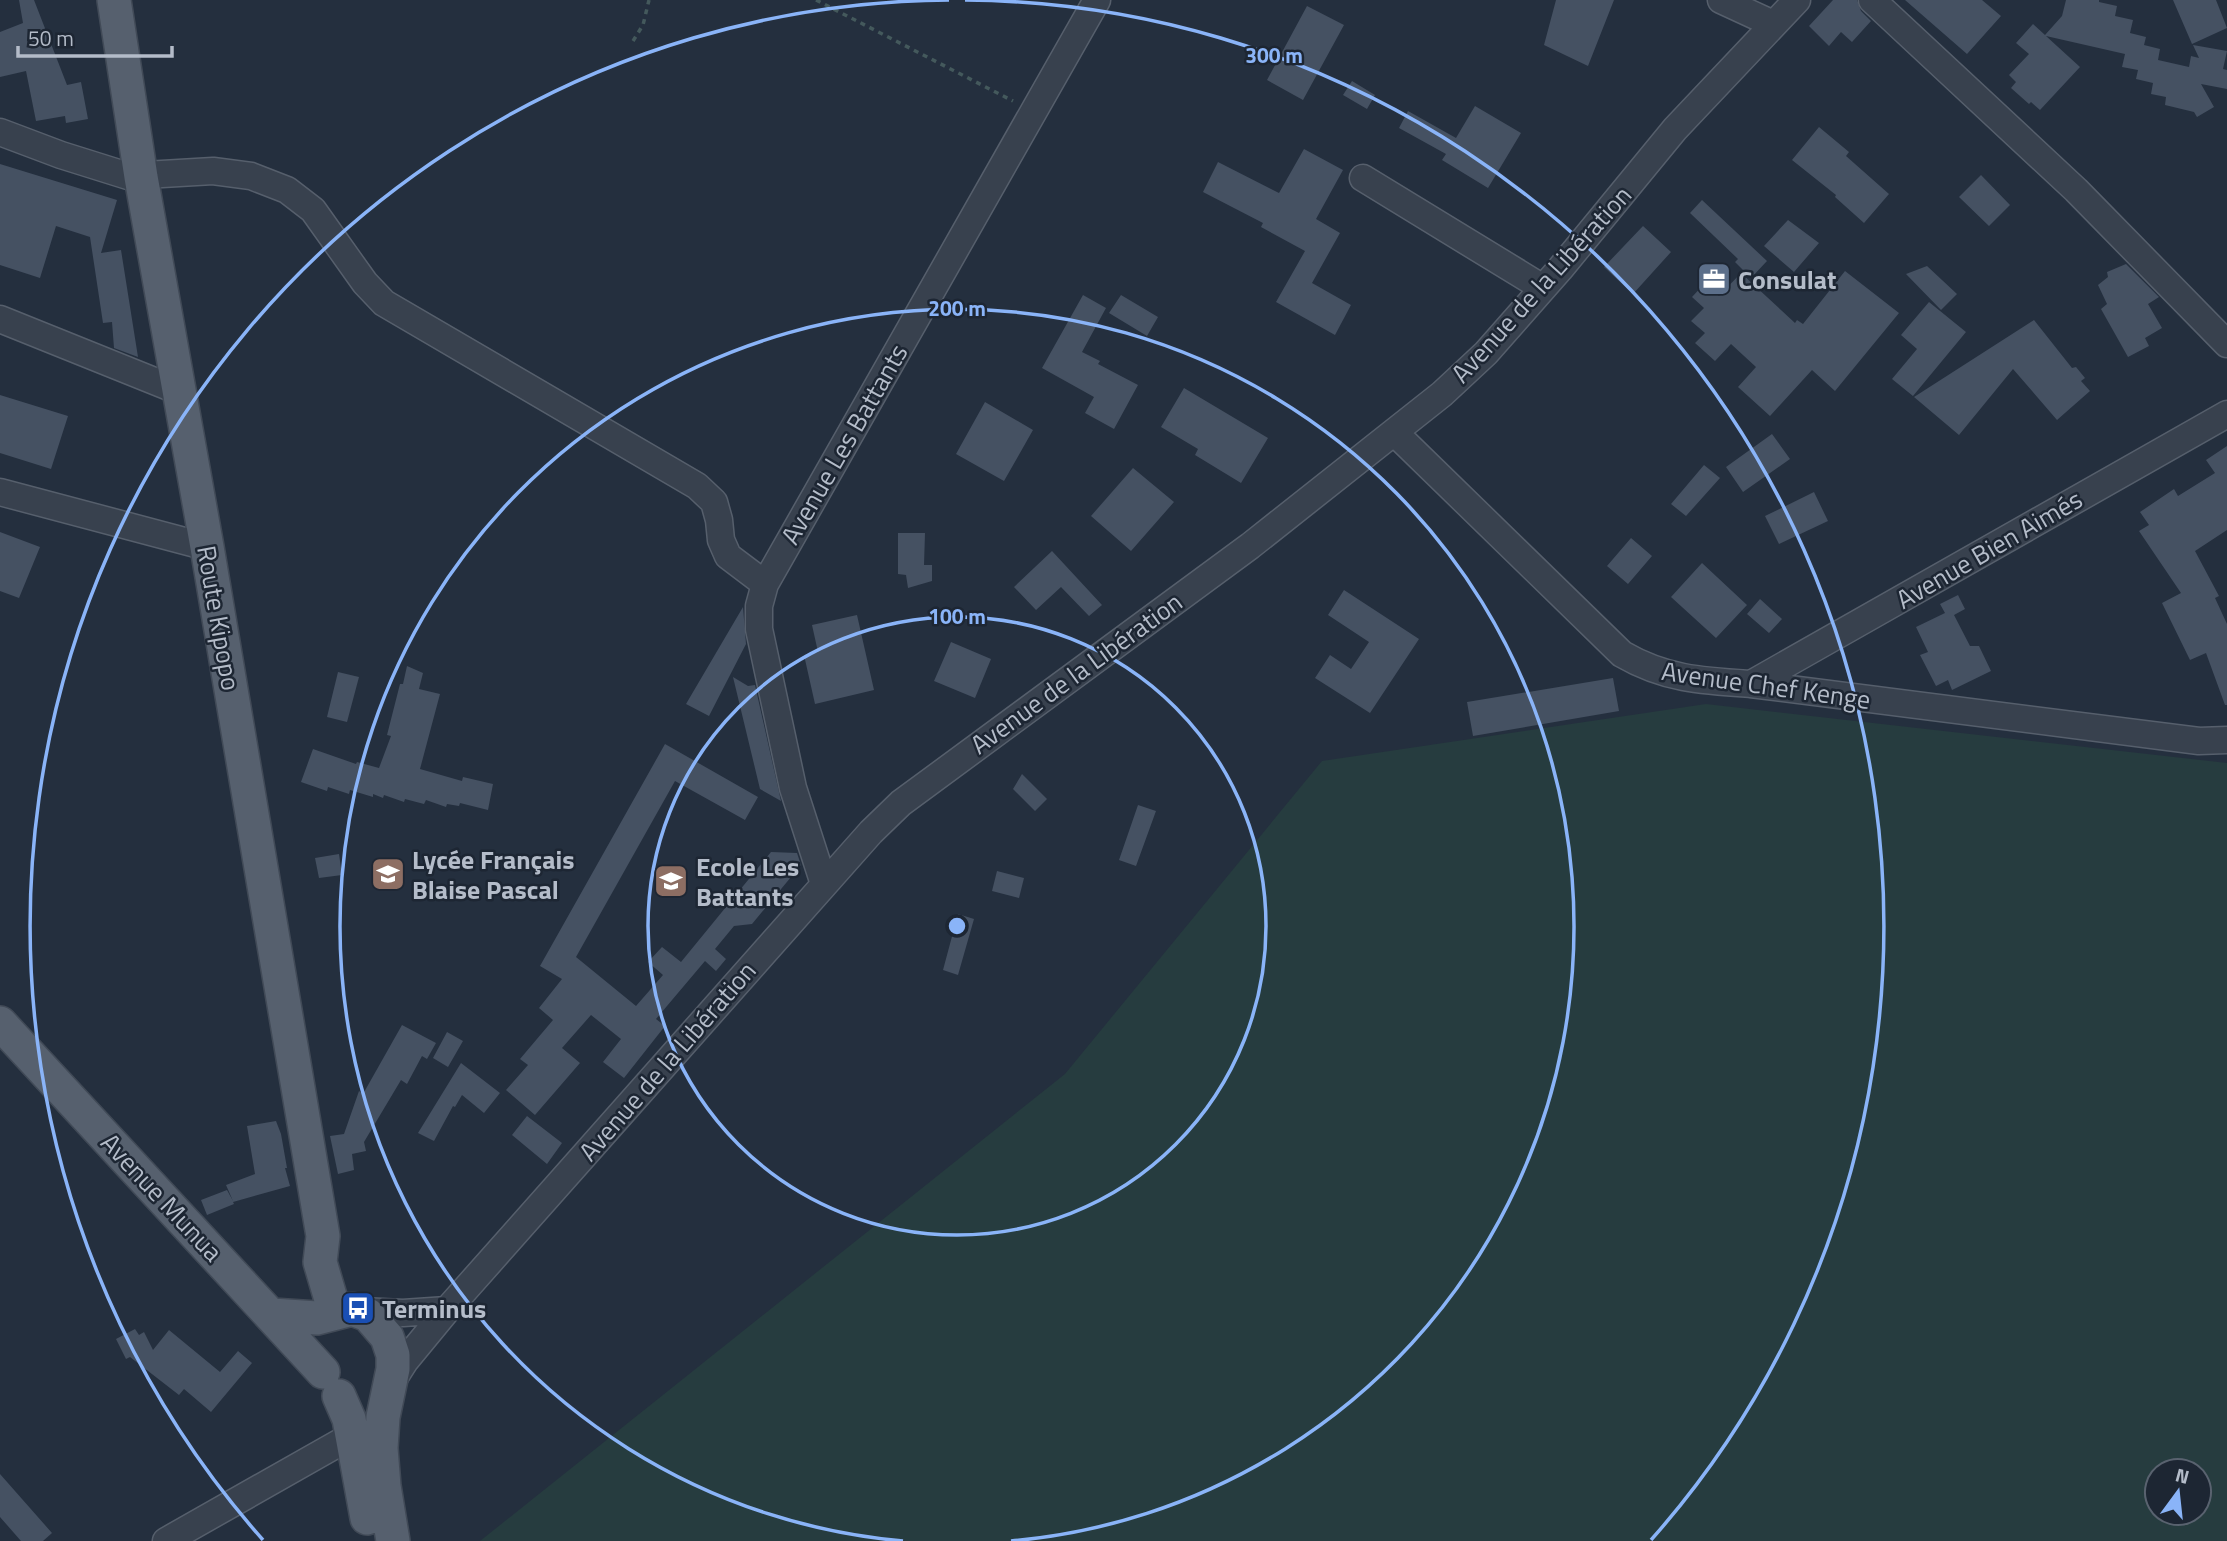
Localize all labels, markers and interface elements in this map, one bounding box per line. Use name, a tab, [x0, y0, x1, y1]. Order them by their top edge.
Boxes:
scale bar	[18, 14, 172, 58]
text: 50 m	[28, 22, 74, 54]
text: 300 m	[1245, 39, 1303, 71]
street label: Avenue de la Libération	[1442, 177, 1640, 391]
office icon: Consulat	[1695, 260, 1733, 298]
place label: Consulat	[1738, 260, 1837, 299]
text: 200 m	[928, 292, 986, 324]
street label: Avenue Les Battants	[771, 337, 917, 551]
street label: Avenue Bien Aimés	[1888, 480, 2090, 618]
street label: Route Kipopo	[187, 542, 251, 694]
street label: Avenue de la Libération	[962, 583, 1190, 763]
text: 100 m	[928, 600, 986, 632]
street label: Avenue Chef Kenge	[1659, 651, 1873, 719]
place label: Lycée Français Blaise Pascal	[412, 840, 574, 909]
place label: Ecole Les Battants	[696, 847, 799, 916]
school or university icon: Lycée Français Blaise Pascal	[369, 855, 407, 893]
school or university icon: Ecole Les Battants	[652, 862, 690, 900]
centre of rings	[945, 914, 969, 938]
street label: Avenue de la Libération	[569, 952, 765, 1170]
street label: Avenue Munua	[92, 1124, 232, 1270]
bus stop icon: Terminus	[339, 1289, 377, 1327]
place label: Terminus	[382, 1289, 486, 1328]
north arrow	[2143, 1457, 2213, 1527]
text: N	[2172, 1459, 2193, 1491]

